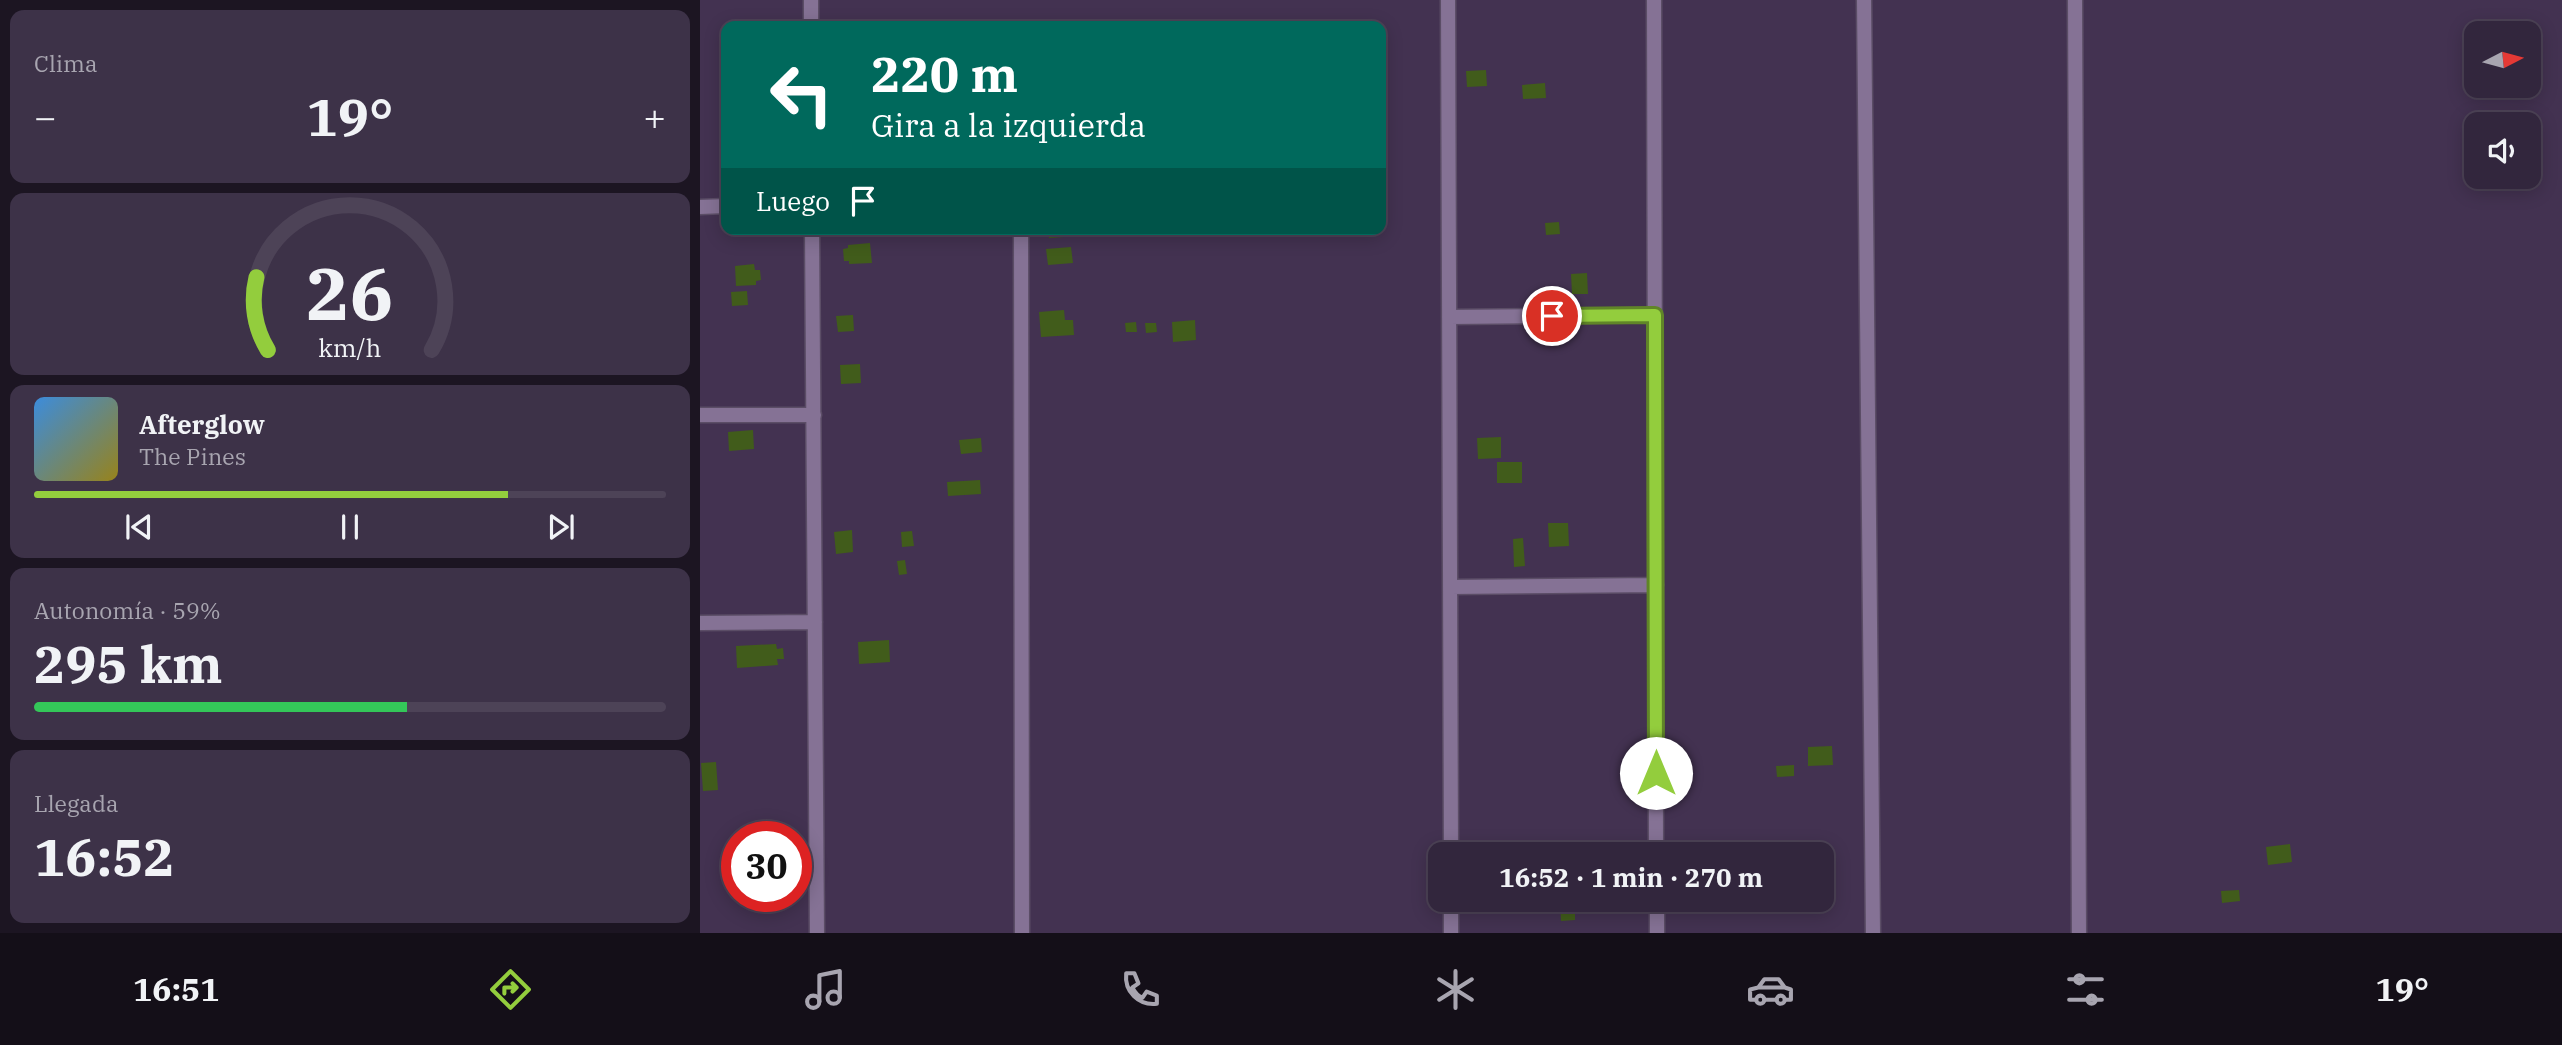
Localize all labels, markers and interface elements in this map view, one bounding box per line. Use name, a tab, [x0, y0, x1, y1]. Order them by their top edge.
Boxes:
north arrow	[2464, 21, 2541, 98]
map controls	[2464, 21, 2541, 189]
text: 220 m	[871, 42, 1018, 105]
text: Clima	[34, 48, 98, 78]
icon: left	[756, 49, 847, 140]
text: 19°	[307, 83, 393, 150]
text: −	[34, 92, 57, 141]
text: +	[643, 92, 666, 141]
text: Gira a la izquierda	[871, 104, 1146, 146]
button: sound	[2464, 112, 2541, 189]
icon: arrive	[844, 182, 882, 220]
text: Luego	[756, 184, 830, 218]
text: 26	[306, 245, 394, 340]
pin	[1522, 286, 1582, 346]
icon: arrive	[1533, 297, 1571, 335]
text: km/h	[318, 331, 382, 364]
text: Afterglow	[139, 407, 265, 441]
text: The Pines	[139, 441, 246, 471]
icon: previous	[120, 508, 158, 546]
icon: pause	[331, 508, 369, 546]
icon: next	[542, 508, 580, 546]
text: Autonomía · 59%	[34, 595, 221, 625]
text: 295 km	[34, 630, 223, 697]
position arrow	[1619, 736, 1693, 810]
text: Llegada	[34, 788, 118, 818]
speed limit sign: 30	[721, 821, 812, 912]
text: 16:52	[34, 823, 175, 890]
text: 16:52 · 1 min · 270 m	[1499, 860, 1763, 894]
icon: directions	[486, 965, 535, 1014]
icon: music	[801, 965, 850, 1014]
icon: phone	[1116, 965, 1165, 1014]
icon: climate	[1431, 965, 1480, 1014]
icon: car	[1746, 965, 1795, 1014]
icon: filters	[2061, 965, 2110, 1014]
text: 16:51	[133, 968, 220, 1010]
text: 19°	[2376, 968, 2429, 1010]

